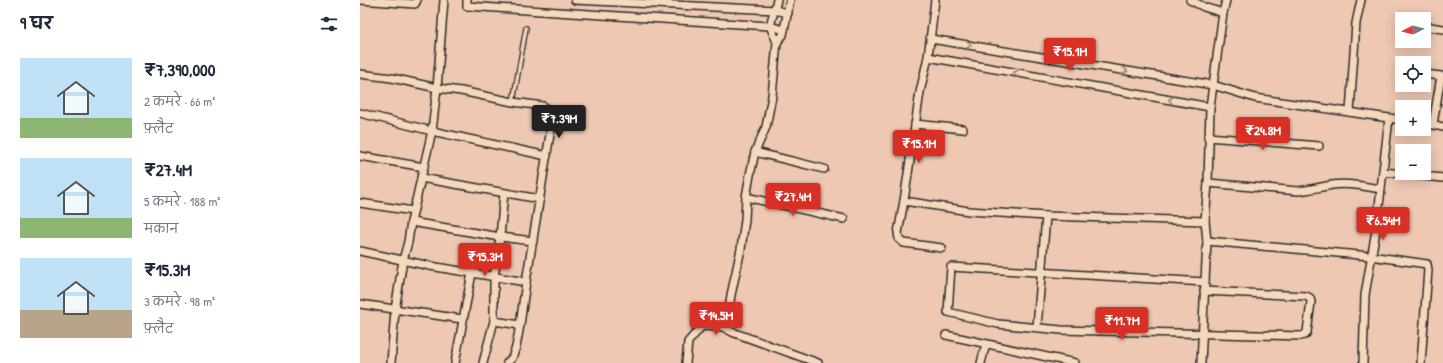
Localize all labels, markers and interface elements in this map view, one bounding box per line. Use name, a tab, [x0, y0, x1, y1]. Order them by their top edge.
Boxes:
text: 9 घर	[20, 11, 53, 34]
north arrow	[1395, 12, 1431, 48]
map controls	[1395, 12, 1431, 180]
icon: filters	[318, 13, 340, 35]
pin: ₹15.1M	[1037, 38, 1103, 72]
one-way arrow	[966, 41, 973, 49]
text: ₹15.1M	[1053, 42, 1087, 60]
button: locate	[1395, 56, 1431, 92]
text: ₹7,390,000	[144, 58, 215, 81]
one-way arrow	[1122, 66, 1128, 75]
one-way arrow	[1013, 69, 1019, 77]
icon: home	[52, 74, 100, 122]
text: 2 कमरे · 66 m²	[144, 92, 215, 110]
one-way arrow	[1168, 96, 1174, 105]
button: +	[1395, 100, 1431, 136]
pin: ₹7.39M	[526, 105, 592, 139]
text: ₹7.39M	[541, 109, 577, 127]
pin: ₹24.8M	[1230, 117, 1296, 151]
text: फ़्लैट	[144, 119, 174, 137]
text: ₹24.8M	[1245, 121, 1281, 139]
pin: ₹15.1M	[886, 130, 952, 164]
text: ₹15.1M	[902, 134, 936, 152]
button: −	[1395, 144, 1431, 180]
text: ₹27.4M	[144, 158, 192, 181]
icon: home	[52, 174, 100, 222]
pin: ₹27.4M	[760, 183, 826, 217]
text: ₹27.4M	[775, 187, 811, 205]
text: 5 कमरे · 188 m²	[144, 192, 220, 210]
pin: ₹6.54M	[1350, 207, 1416, 241]
text: ₹6.54M	[1366, 211, 1401, 229]
text: मकान	[144, 219, 178, 237]
pin: ₹15.3M	[452, 243, 518, 277]
text: ₹15.3M	[467, 247, 503, 265]
text: ₹15.3M	[144, 258, 190, 281]
icon: home	[52, 274, 100, 322]
text: 3 कमरे · 98 m²	[144, 292, 215, 310]
pin: ₹14.5M	[683, 302, 749, 336]
text: ₹14.5M	[699, 306, 733, 324]
pin: ₹11.7M	[1089, 307, 1155, 341]
text: ₹11.7M	[1104, 311, 1140, 329]
text: फ़्लैट	[144, 319, 174, 337]

